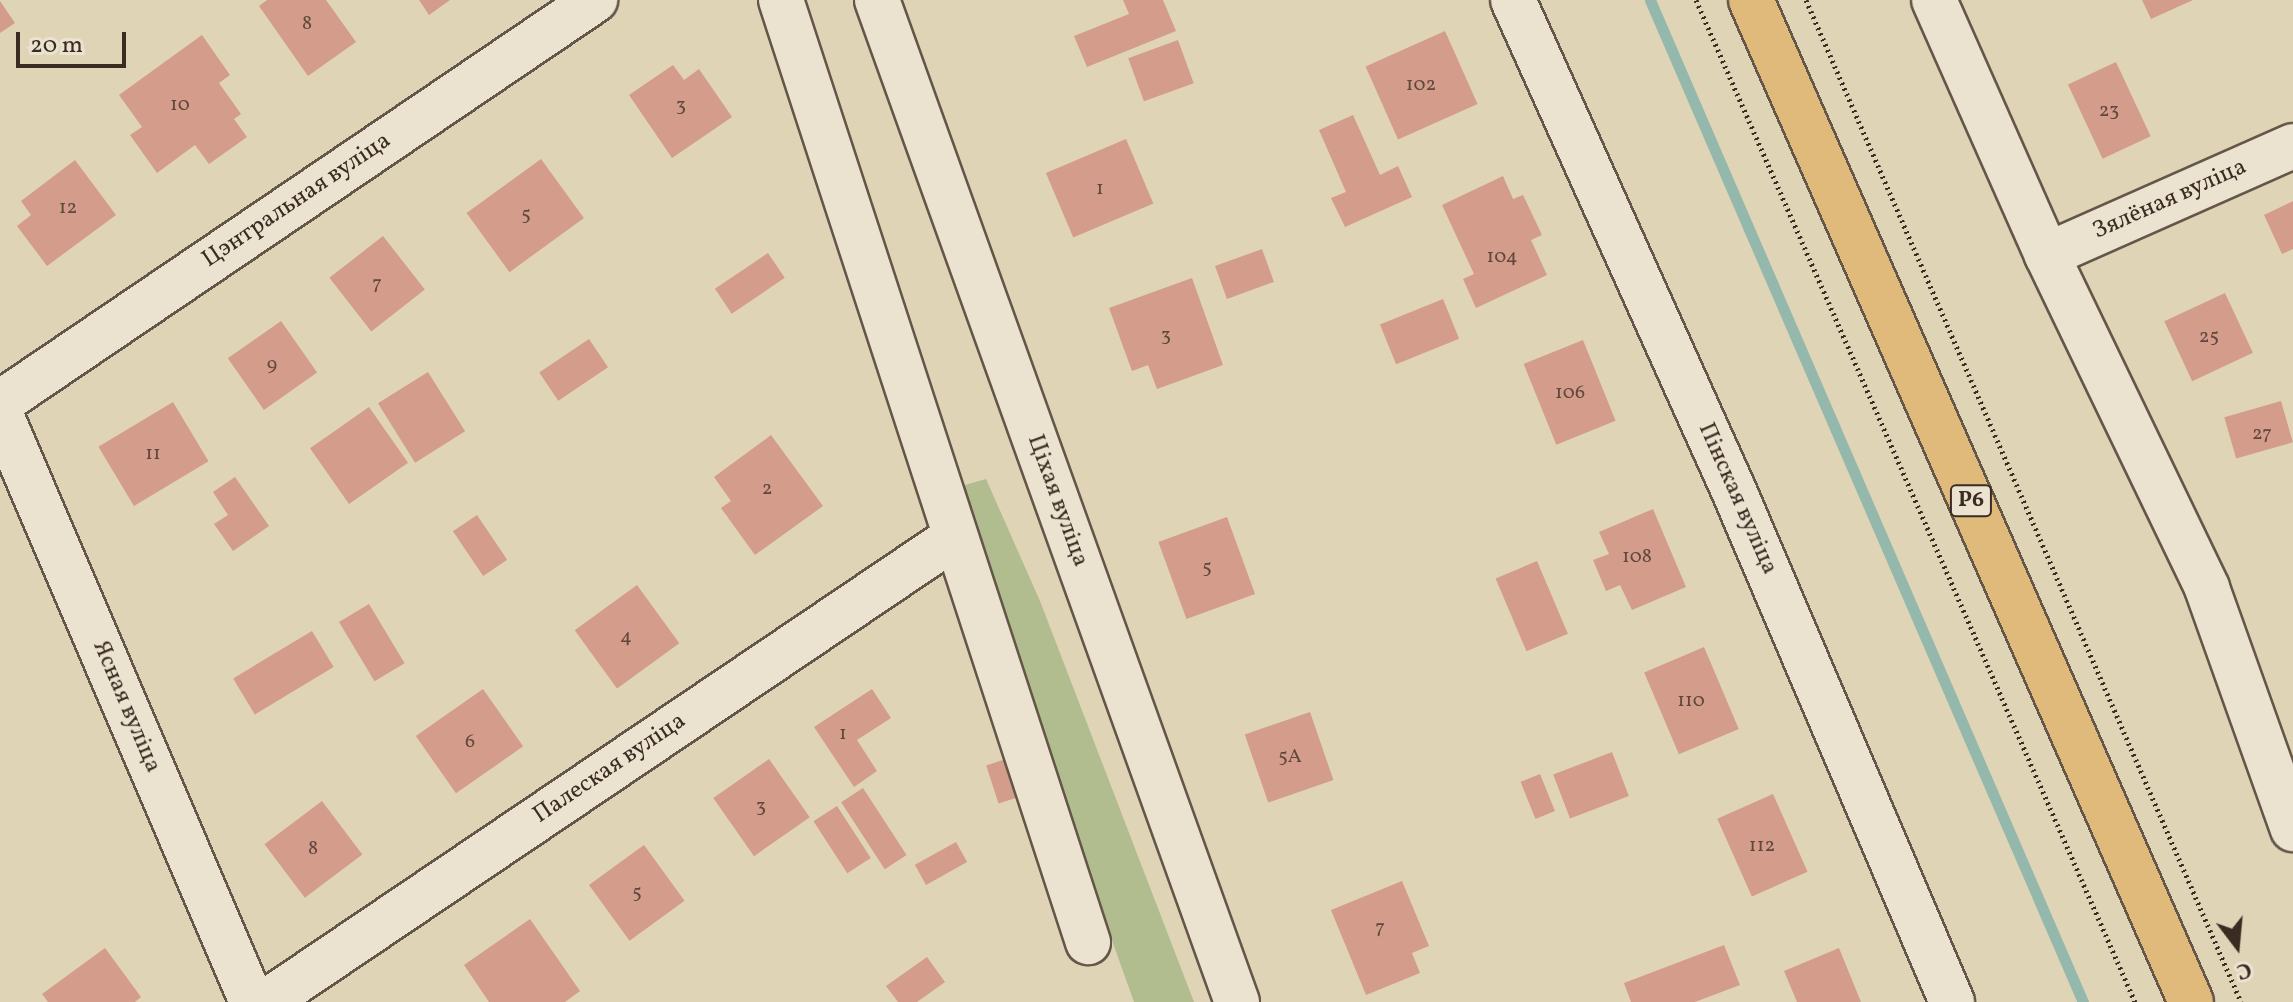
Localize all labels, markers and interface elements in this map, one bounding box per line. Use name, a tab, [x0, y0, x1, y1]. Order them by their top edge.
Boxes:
house number: 8	[302, 12, 312, 36]
scale bar	[20, 16, 130, 66]
text: 20 m	[30, 29, 83, 63]
house number: 102	[1406, 73, 1436, 97]
house number: 10	[170, 93, 190, 117]
house number: 3	[676, 94, 686, 118]
house number: 23	[2099, 99, 2119, 123]
street label: Цэнтральная вуліца	[197, 127, 397, 275]
street label: Зялёная вуліца	[2089, 153, 2251, 247]
house number: 1	[1096, 177, 1104, 201]
house number: 12	[59, 196, 77, 220]
house number: 5	[521, 203, 531, 227]
house number: 104	[1486, 245, 1518, 269]
house number: 7	[372, 272, 382, 296]
house number: 3	[1161, 324, 1171, 348]
house number: 25	[2199, 325, 2219, 349]
house number: 9	[267, 353, 277, 377]
house number: 106	[1555, 381, 1585, 405]
street label: Пінская вуліца	[1691, 419, 1783, 579]
house number: 27	[2252, 422, 2272, 446]
street label: Ціхая вуліца	[1020, 431, 1094, 571]
house number: 11	[145, 442, 161, 466]
house number: 2	[762, 477, 772, 501]
road number: Р6	[1949, 483, 1993, 519]
house number: 108	[1622, 545, 1652, 569]
house number: 5	[1202, 556, 1212, 580]
house number: 4	[620, 625, 632, 649]
street label: Ясная вуліца	[85, 637, 167, 777]
house number: 110	[1677, 689, 1705, 713]
street label: Палеская вуліца	[528, 707, 692, 831]
house number: 1	[839, 722, 847, 746]
house number: 6	[465, 730, 475, 754]
house number: 5А	[1278, 745, 1302, 769]
house number: 3	[756, 795, 766, 819]
house number: 112	[1749, 834, 1775, 858]
house number: 8	[308, 837, 318, 861]
house number: 5	[632, 881, 642, 905]
north arrow	[2197, 906, 2277, 986]
house number: 7	[1375, 916, 1385, 940]
text: С	[2233, 953, 2255, 986]

